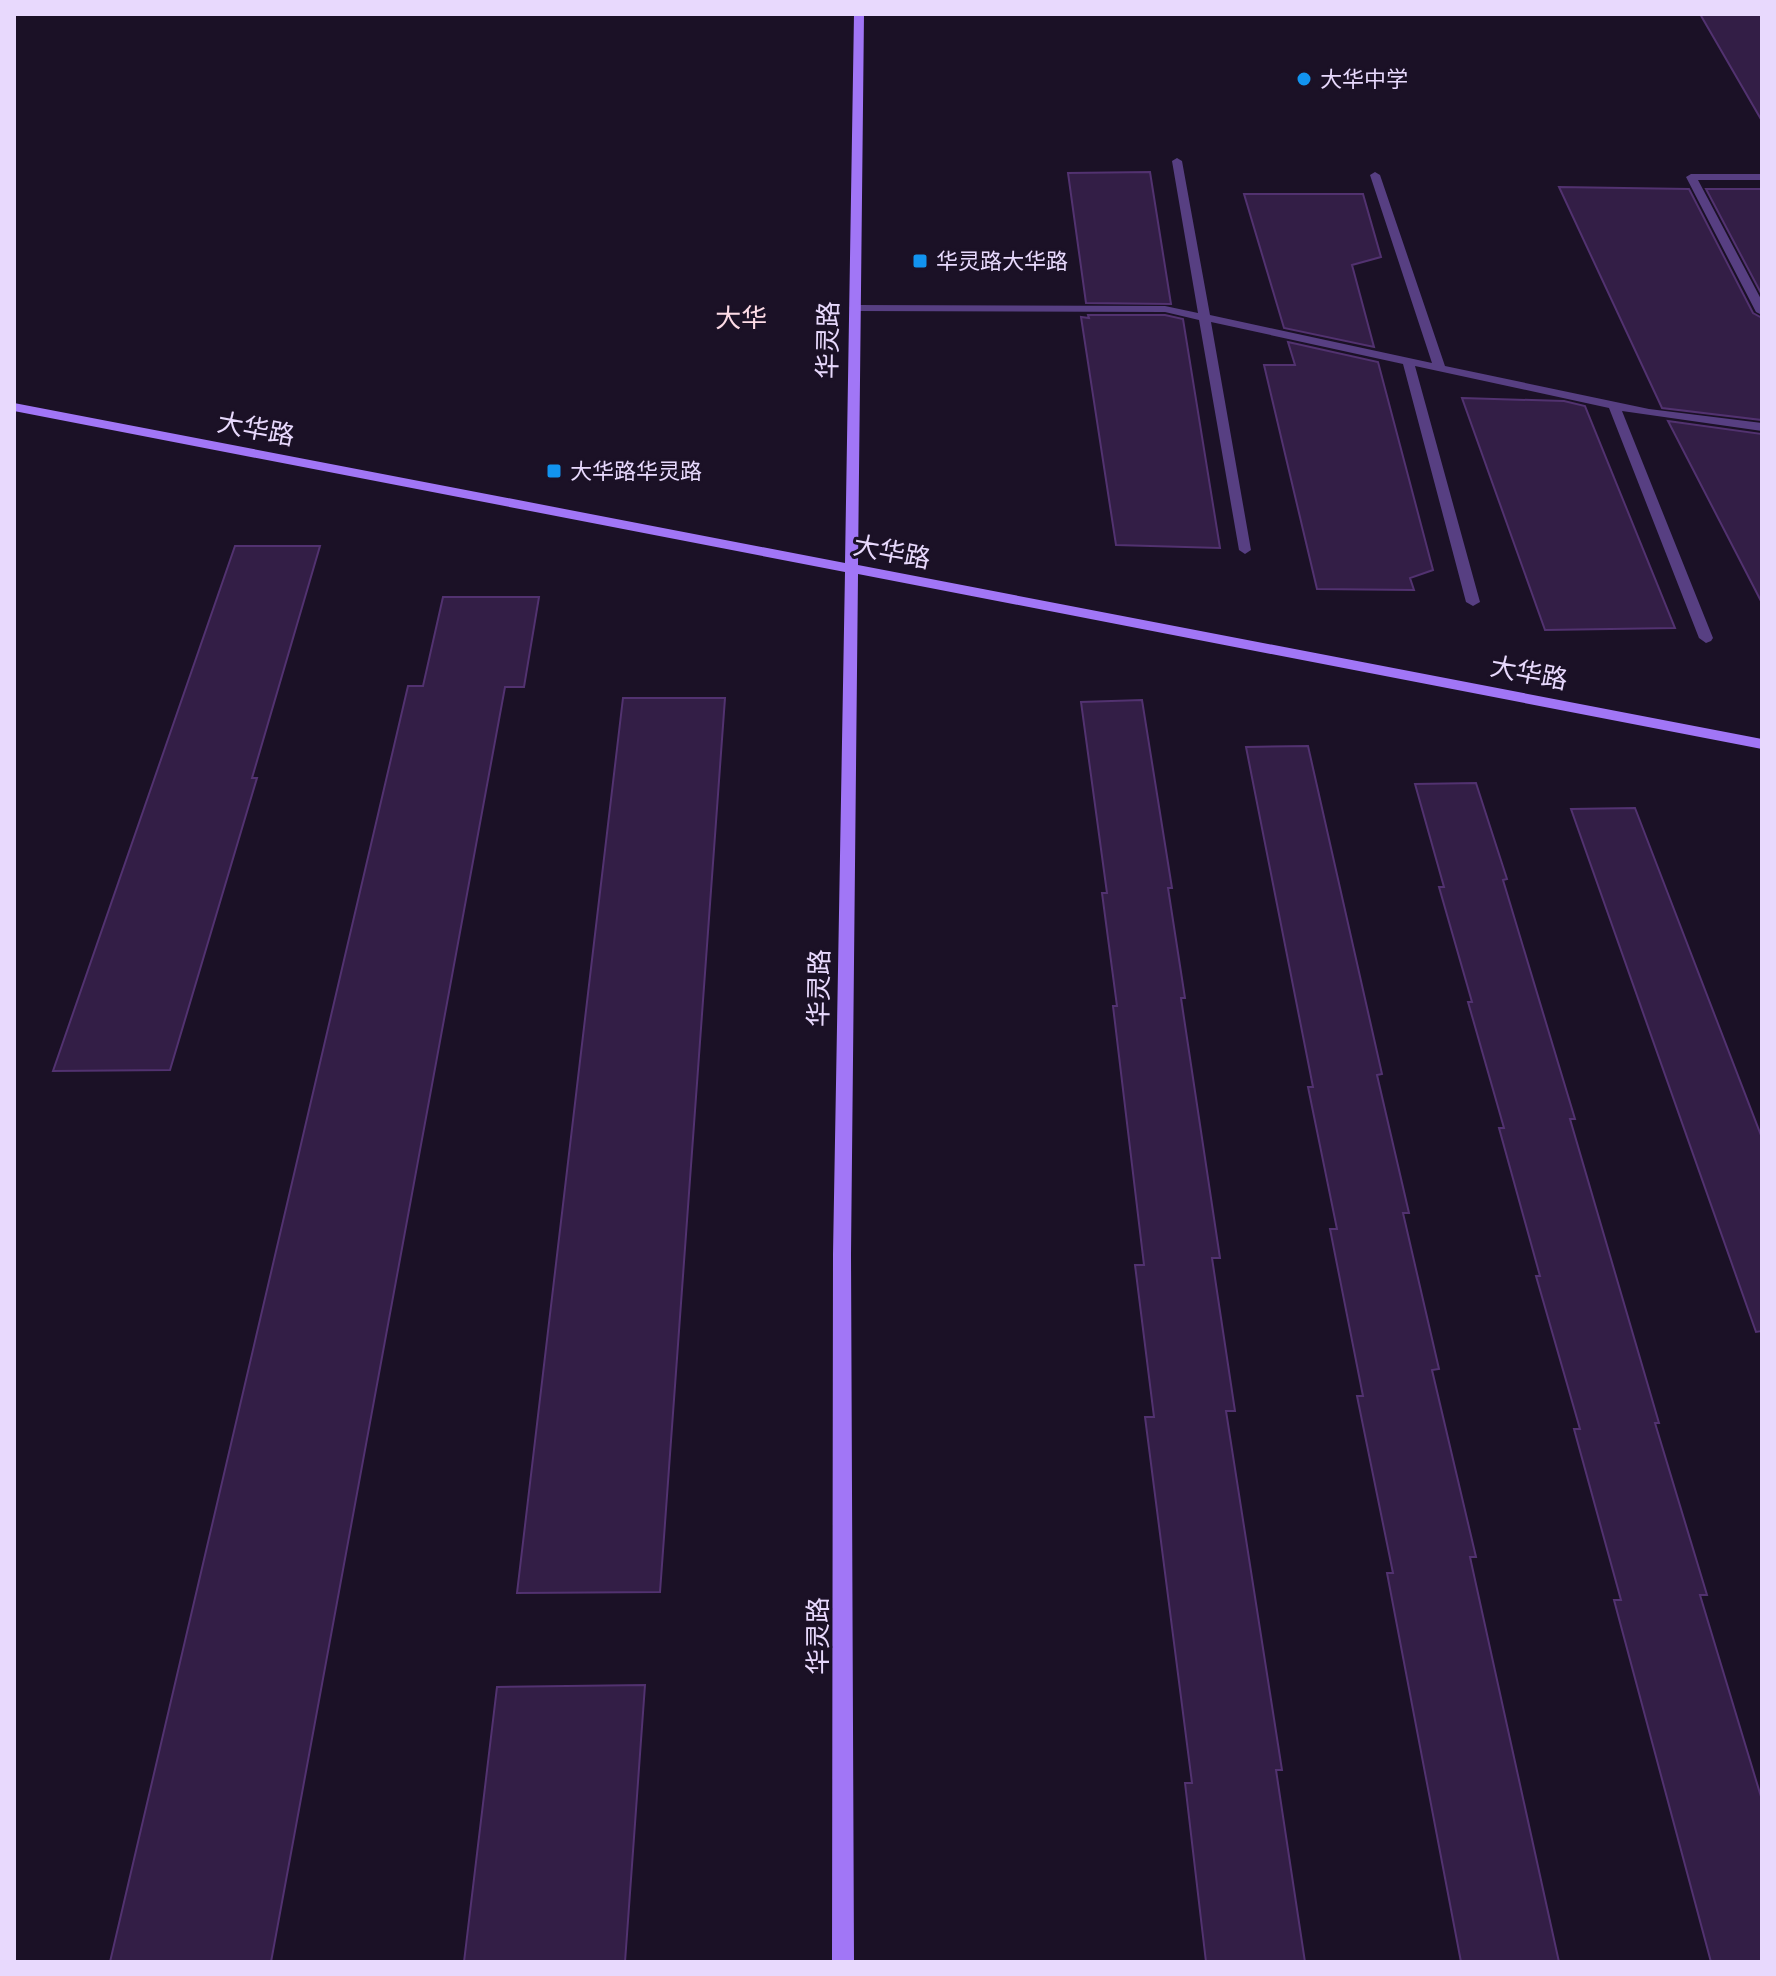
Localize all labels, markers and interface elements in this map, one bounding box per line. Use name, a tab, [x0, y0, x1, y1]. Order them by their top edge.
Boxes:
place label: 大华中学	[1320, 64, 1408, 95]
marker: 大华中学	[1295, 70, 1313, 88]
place label: 华灵路大华路	[936, 246, 1068, 277]
marker: 华灵路大华路	[911, 252, 929, 270]
district label: 大华	[715, 300, 767, 336]
street label: 华灵路	[809, 301, 847, 379]
street label: 大华路	[214, 404, 298, 454]
place label: 大华路华灵路	[570, 456, 702, 487]
marker: 大华路华灵路	[545, 462, 563, 480]
street label: 大华路	[850, 527, 934, 577]
street label: 大华路	[1487, 648, 1571, 698]
street label: 华灵路	[800, 949, 838, 1027]
street label: 华灵路	[800, 1597, 836, 1675]

